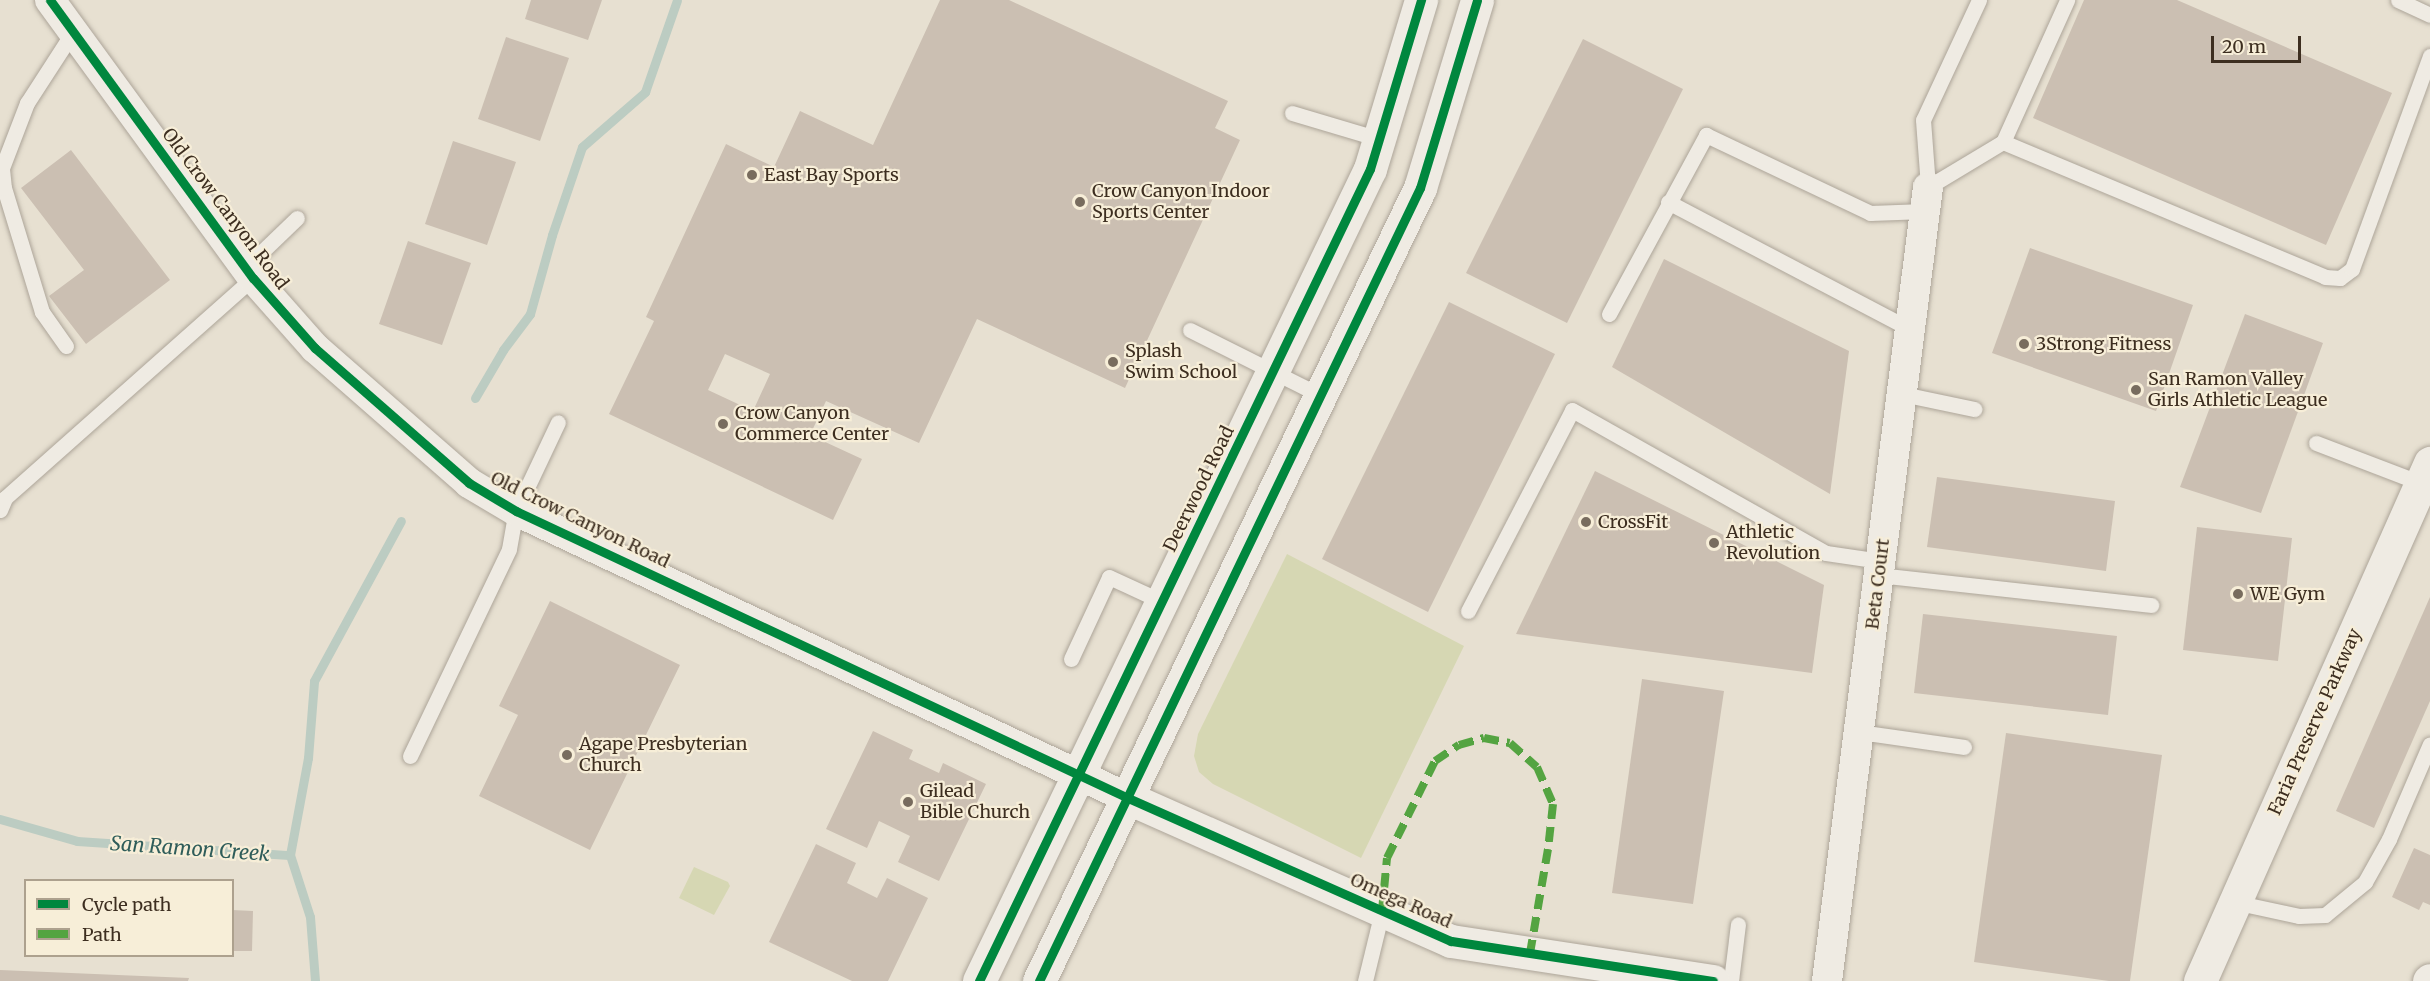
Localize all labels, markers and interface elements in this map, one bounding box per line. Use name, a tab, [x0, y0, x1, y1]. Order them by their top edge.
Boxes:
scale bar	[2214, 24, 2304, 62]
text: 20 m	[2222, 35, 2266, 58]
street label: Old Crow Canyon Road	[157, 124, 293, 294]
place label: East Bay Sports	[764, 164, 899, 186]
marker: East Bay Sports	[745, 168, 759, 182]
place label: Crow Canyon Indoor Sports Center	[1092, 181, 1270, 224]
marker: Crow Canyon Indoor Sports Center	[1073, 195, 1087, 209]
place label: 3Strong Fitness	[2036, 333, 2171, 355]
marker: 3Strong Fitness	[2017, 337, 2031, 351]
place label: Splash Swim School	[1125, 341, 1237, 384]
marker: Splash Swim School	[1106, 355, 1120, 369]
place label: San Ramon Valley Girls Athletic League	[2148, 369, 2327, 412]
marker: San Ramon Valley Girls Athletic League	[2129, 383, 2143, 397]
place label: Crow Canyon Commerce Center	[735, 403, 889, 446]
marker: Crow Canyon Commerce Center	[716, 417, 730, 431]
street label: Deerwood Road	[1159, 422, 1239, 556]
street label: Old Crow Canyon Road	[487, 467, 673, 573]
place label: CrossFit	[1598, 511, 1668, 533]
marker: CrossFit	[1579, 515, 1593, 529]
place label: Athletic Revolution	[1726, 522, 1820, 564]
marker: Athletic Revolution	[1707, 536, 1721, 550]
street label: Beta Court	[1862, 537, 1894, 631]
place label: WE Gym	[2250, 583, 2325, 605]
marker: WE Gym	[2231, 587, 2245, 601]
street label: Faria Preserve Parkway	[2264, 625, 2366, 819]
place label: Agape Presbyterian Church	[579, 734, 747, 777]
marker: Agape Presbyterian Church	[560, 748, 574, 762]
place label: Gilead Bible Church	[920, 781, 1030, 824]
marker: Gilead Bible Church	[901, 795, 915, 809]
water label: San Ramon Creek	[109, 830, 271, 866]
street label: Omega Road	[1347, 869, 1455, 933]
legend	[24, 879, 234, 957]
text: Cycle path	[82, 893, 171, 916]
text: Path	[82, 923, 122, 946]

